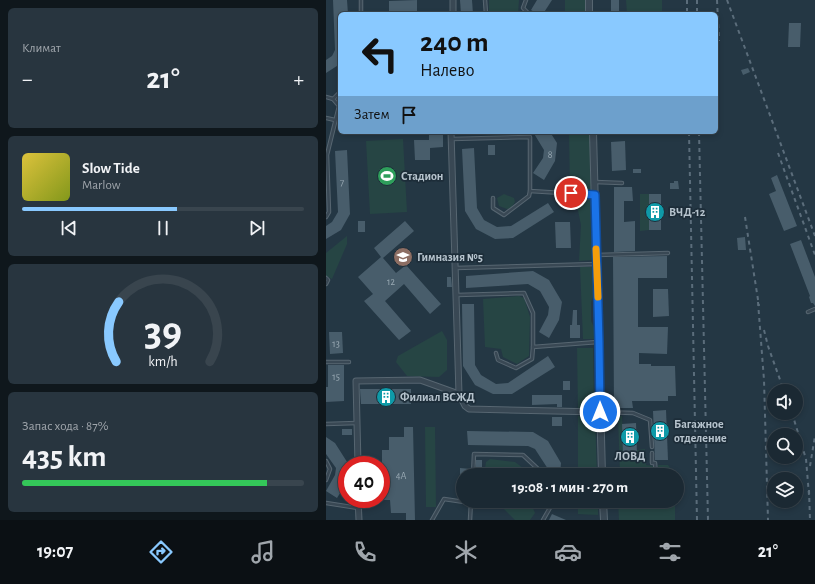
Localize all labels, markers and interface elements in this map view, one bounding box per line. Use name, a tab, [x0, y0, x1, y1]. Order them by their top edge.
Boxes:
icon: left	[354, 28, 406, 80]
text: 240 m	[420, 29, 489, 57]
text: Климат	[22, 42, 61, 55]
text: Налево	[420, 62, 474, 80]
text: 21°	[146, 64, 180, 94]
text: −	[22, 68, 33, 90]
text: +	[293, 68, 304, 90]
icon: arrive	[398, 104, 420, 126]
text: Затем	[354, 107, 390, 122]
house number: 8	[548, 150, 553, 160]
text: Slow Tide	[82, 161, 140, 176]
sports icon: Стадион	[376, 165, 398, 187]
place label: Стадион	[401, 170, 443, 182]
pin	[554, 176, 588, 210]
house number: 7	[340, 178, 344, 188]
text: Marlow	[82, 179, 120, 192]
icon: arrive	[560, 182, 582, 204]
building icon: ВЧД-12	[644, 201, 666, 223]
place label: ВЧД-12	[669, 206, 706, 218]
icon: previous	[58, 217, 80, 239]
icon: pause	[152, 217, 174, 239]
icon: next	[246, 217, 268, 239]
school or university icon: Гимназия №5	[392, 246, 414, 268]
place label: Гимназия №5	[417, 251, 483, 263]
house number: 12	[387, 277, 395, 287]
text: 39	[144, 312, 182, 353]
house number: 13	[332, 339, 340, 349]
text: km/h	[148, 355, 178, 369]
house number: 15	[332, 372, 340, 382]
map controls	[767, 384, 803, 508]
button: sound	[767, 384, 803, 420]
building icon: Филиал ВСЖД	[375, 386, 397, 408]
place label: Филиал ВСЖД	[400, 391, 475, 403]
position arrow	[579, 391, 621, 433]
place label: Багажное отделение	[674, 418, 727, 444]
text: Запас хода · 87%	[22, 420, 108, 433]
building icon: Багажное отделение	[649, 420, 671, 442]
building icon: ЛОВД	[619, 426, 641, 448]
button: search	[767, 428, 803, 464]
text: 435 km	[22, 442, 107, 472]
place label: ЛОВД	[615, 450, 645, 462]
speed limit sign: 40	[338, 456, 390, 508]
house number: 4А	[396, 471, 406, 481]
button: layers	[767, 472, 803, 508]
text: 19:08 · 1 мин · 270 m	[512, 480, 628, 495]
icon: directions	[147, 538, 175, 566]
icon: music	[249, 538, 277, 566]
icon: phone	[351, 538, 379, 566]
icon: climate	[452, 538, 480, 566]
icon: car	[554, 538, 582, 566]
icon: filters	[656, 538, 684, 566]
text: 19:07	[37, 543, 73, 561]
text: 21°	[758, 543, 778, 561]

